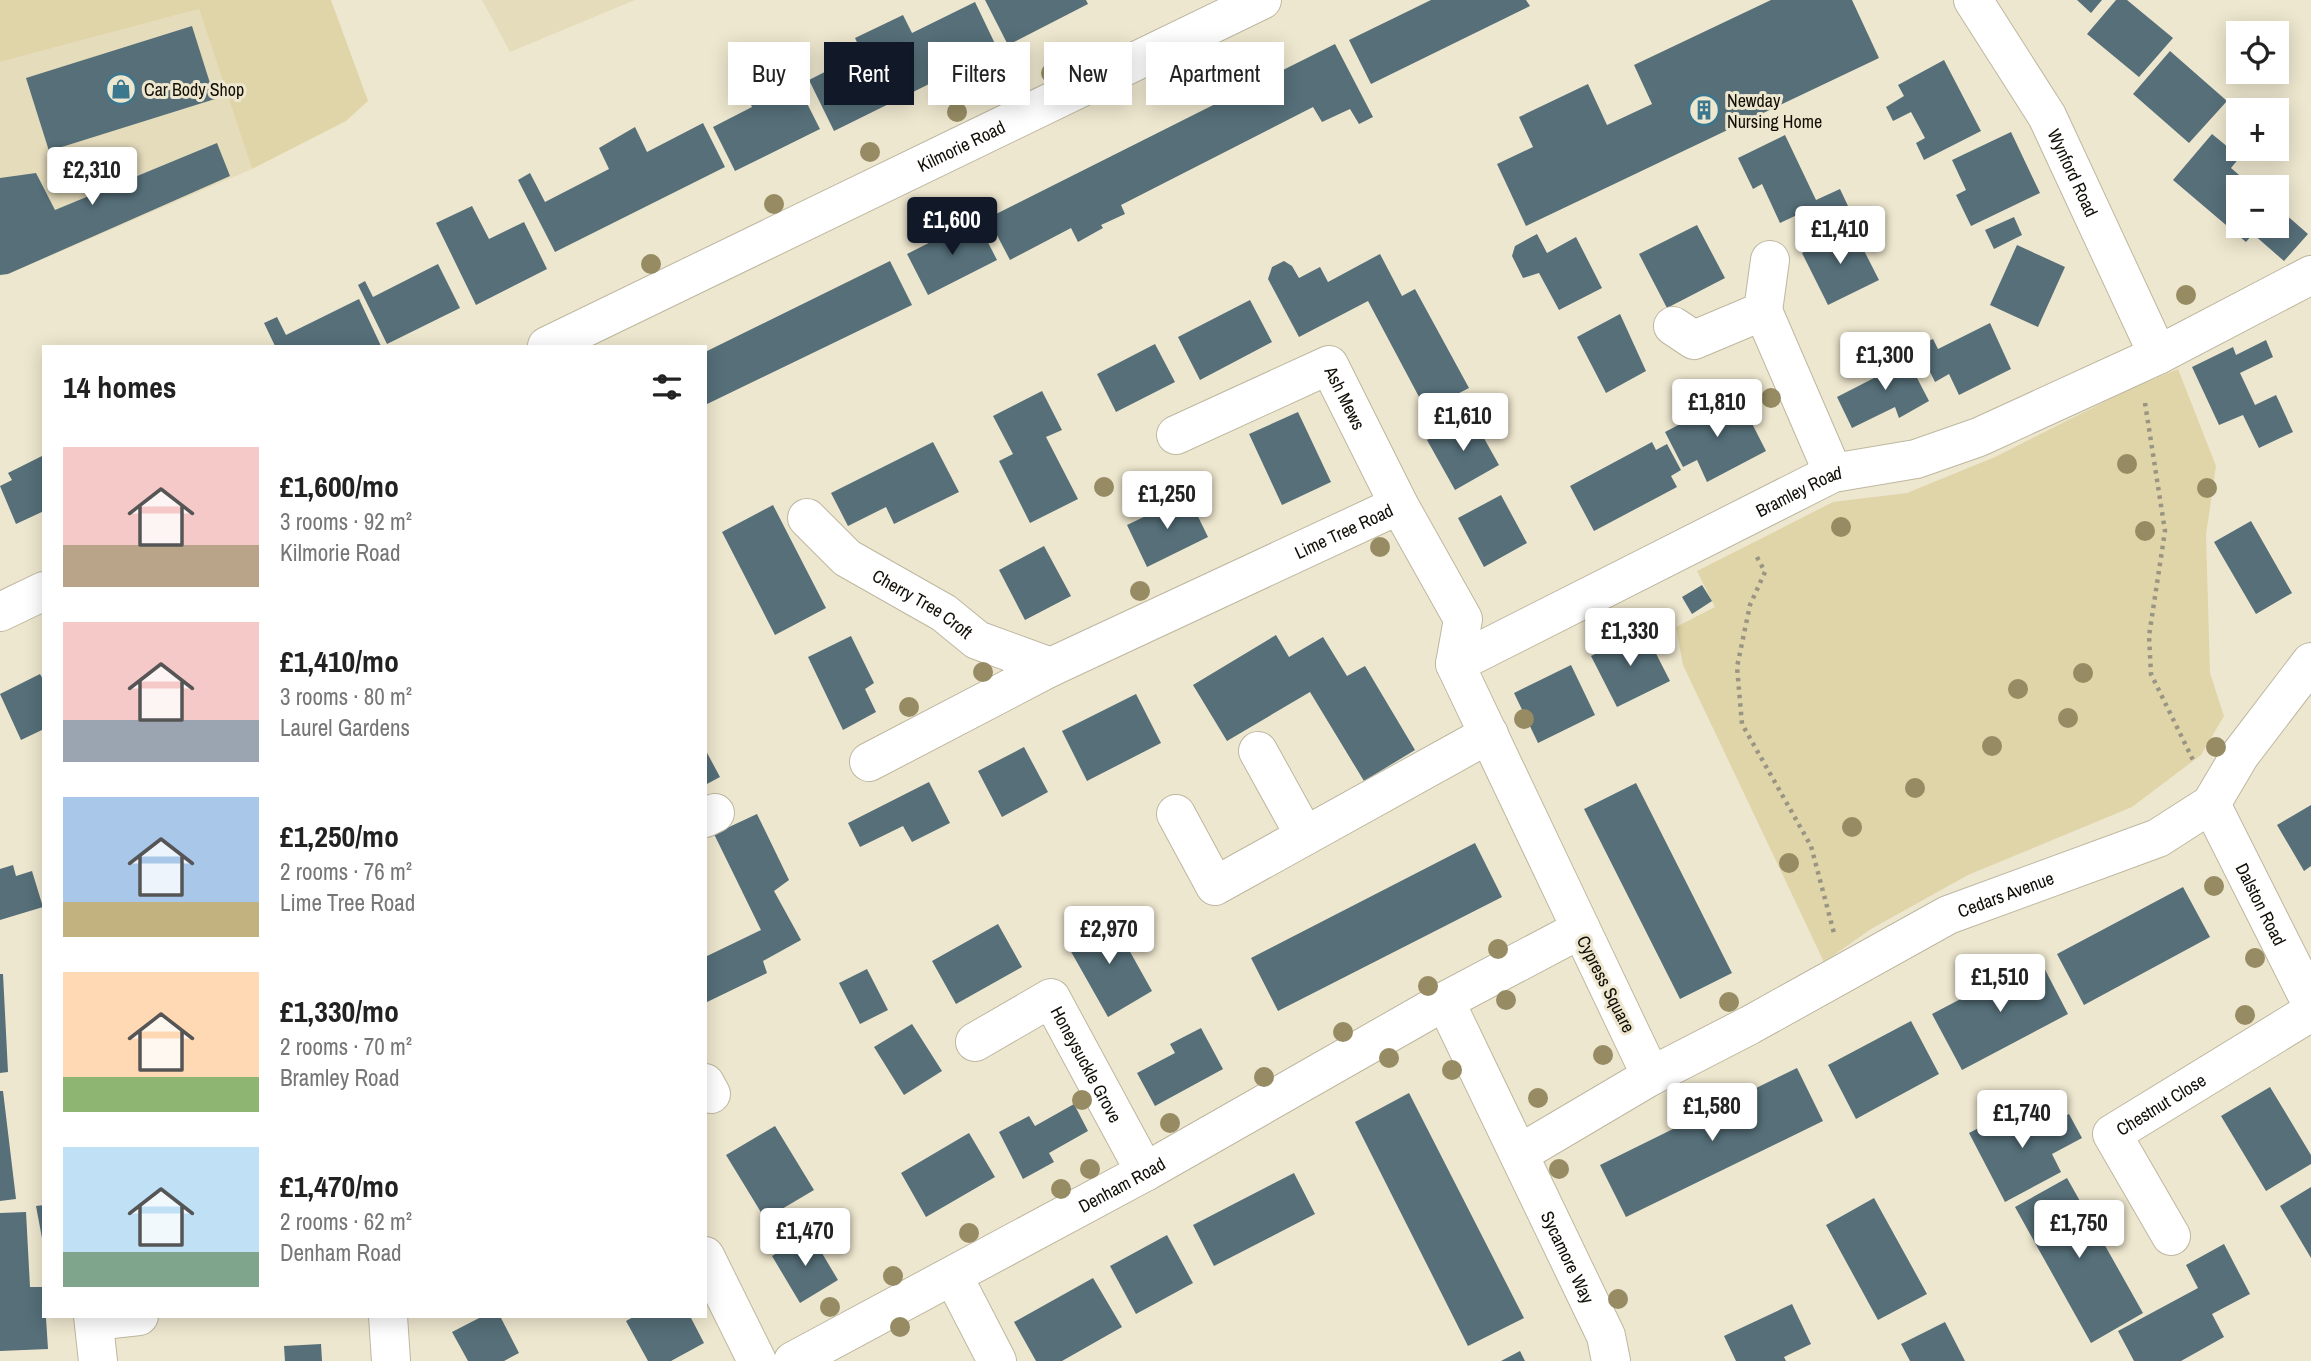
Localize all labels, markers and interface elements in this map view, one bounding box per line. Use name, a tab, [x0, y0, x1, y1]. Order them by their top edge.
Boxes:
map controls	[2226, 21, 2289, 238]
button: locate	[2226, 21, 2289, 84]
chip: Buy	[728, 42, 810, 105]
chip: Rent	[824, 42, 914, 105]
chip: Filters	[928, 42, 1030, 105]
chip: New	[1044, 42, 1132, 105]
chip: Apartment	[1146, 42, 1284, 105]
shop icon: Car Body Shop	[104, 72, 138, 106]
place label: Car Body Shop	[144, 77, 244, 102]
place label: Newday Nursing Home	[1727, 88, 1822, 134]
building icon: Newday Nursing Home	[1687, 93, 1721, 127]
button: +	[2226, 98, 2289, 161]
street label: Kilmorie Road	[913, 114, 1009, 177]
street label: Wynford Road	[2042, 125, 2104, 221]
pin: £2,310	[35, 148, 149, 207]
text: £2,310	[63, 154, 121, 185]
button: −	[2226, 175, 2289, 238]
pin: £1,600	[895, 198, 1009, 257]
text: £1,600	[923, 204, 981, 235]
pin: £1,410	[1783, 206, 1897, 266]
text: £1,410	[1811, 213, 1869, 244]
pin: £1,300	[1828, 332, 1942, 392]
text: £1,300	[1856, 339, 1914, 370]
street label: Ash Mews	[1319, 361, 1372, 434]
text: 14 homes	[63, 367, 177, 407]
icon: filters	[648, 368, 686, 406]
pin: £1,810	[1660, 380, 1774, 439]
text: £1,810	[1688, 386, 1746, 417]
pin: £1,610	[1406, 393, 1520, 453]
text: £1,610	[1434, 400, 1492, 431]
street label: Bramley Road	[1751, 459, 1843, 523]
text: £1,600/mo	[280, 466, 399, 506]
pin: £1,250	[1110, 472, 1224, 531]
icon: home	[119, 475, 203, 559]
text: £1,250	[1138, 478, 1196, 509]
street label: Lime Tree Road	[1290, 497, 1397, 565]
text: 3 rooms · 92 m²	[280, 506, 412, 537]
text: Kilmorie Road	[280, 537, 401, 568]
street label: Cherry Tree Croft	[868, 563, 978, 644]
pin: £1,330	[1573, 608, 1687, 668]
text: £1,330	[1601, 615, 1659, 646]
text: £1,410/mo	[280, 641, 399, 681]
icon: home	[119, 650, 203, 734]
text: 3 rooms · 80 m²	[280, 681, 412, 712]
text: Laurel Gardens	[280, 712, 410, 743]
text: £1,250/mo	[280, 816, 399, 856]
icon: home	[119, 825, 203, 909]
text: 2 rooms · 76 m²	[280, 856, 412, 887]
street label: Dalston Road	[2230, 858, 2293, 950]
street label: Cedars Avenue	[1954, 865, 2057, 923]
text: Lime Tree Road	[280, 887, 415, 918]
pin: £2,970	[1052, 906, 1166, 966]
text: £2,970	[1080, 913, 1138, 944]
street label: Cypress Square	[1571, 931, 1641, 1037]
pin: £1,510	[1943, 954, 2057, 1014]
text: £1,510	[1971, 961, 2029, 992]
text: £1,330/mo	[280, 991, 399, 1031]
icon: home	[119, 1000, 203, 1084]
street label: Honeysuckle Grove	[1045, 1001, 1128, 1127]
text: 2 rooms · 70 m²	[280, 1031, 412, 1062]
text: Bramley Road	[280, 1062, 400, 1093]
street label: Chestnut Close	[2111, 1067, 2210, 1141]
pin: £1,580	[1655, 1084, 1769, 1143]
text: £1,580	[1683, 1090, 1741, 1121]
pin: £1,740	[1965, 1090, 2079, 1150]
text: £1,740	[1993, 1097, 2051, 1128]
street label: Denham Road	[1074, 1151, 1170, 1218]
text: £1,470/mo	[280, 1166, 399, 1206]
icon: home	[119, 1175, 203, 1259]
pin: £1,750	[2022, 1200, 2136, 1260]
text: 2 rooms · 62 m²	[280, 1206, 412, 1237]
street label: Sycamore Way	[1535, 1207, 1601, 1308]
text: £1,750	[2050, 1207, 2108, 1238]
pin: £1,470	[748, 1208, 862, 1268]
text: £1,470	[776, 1215, 834, 1246]
text: Denham Road	[280, 1237, 402, 1268]

